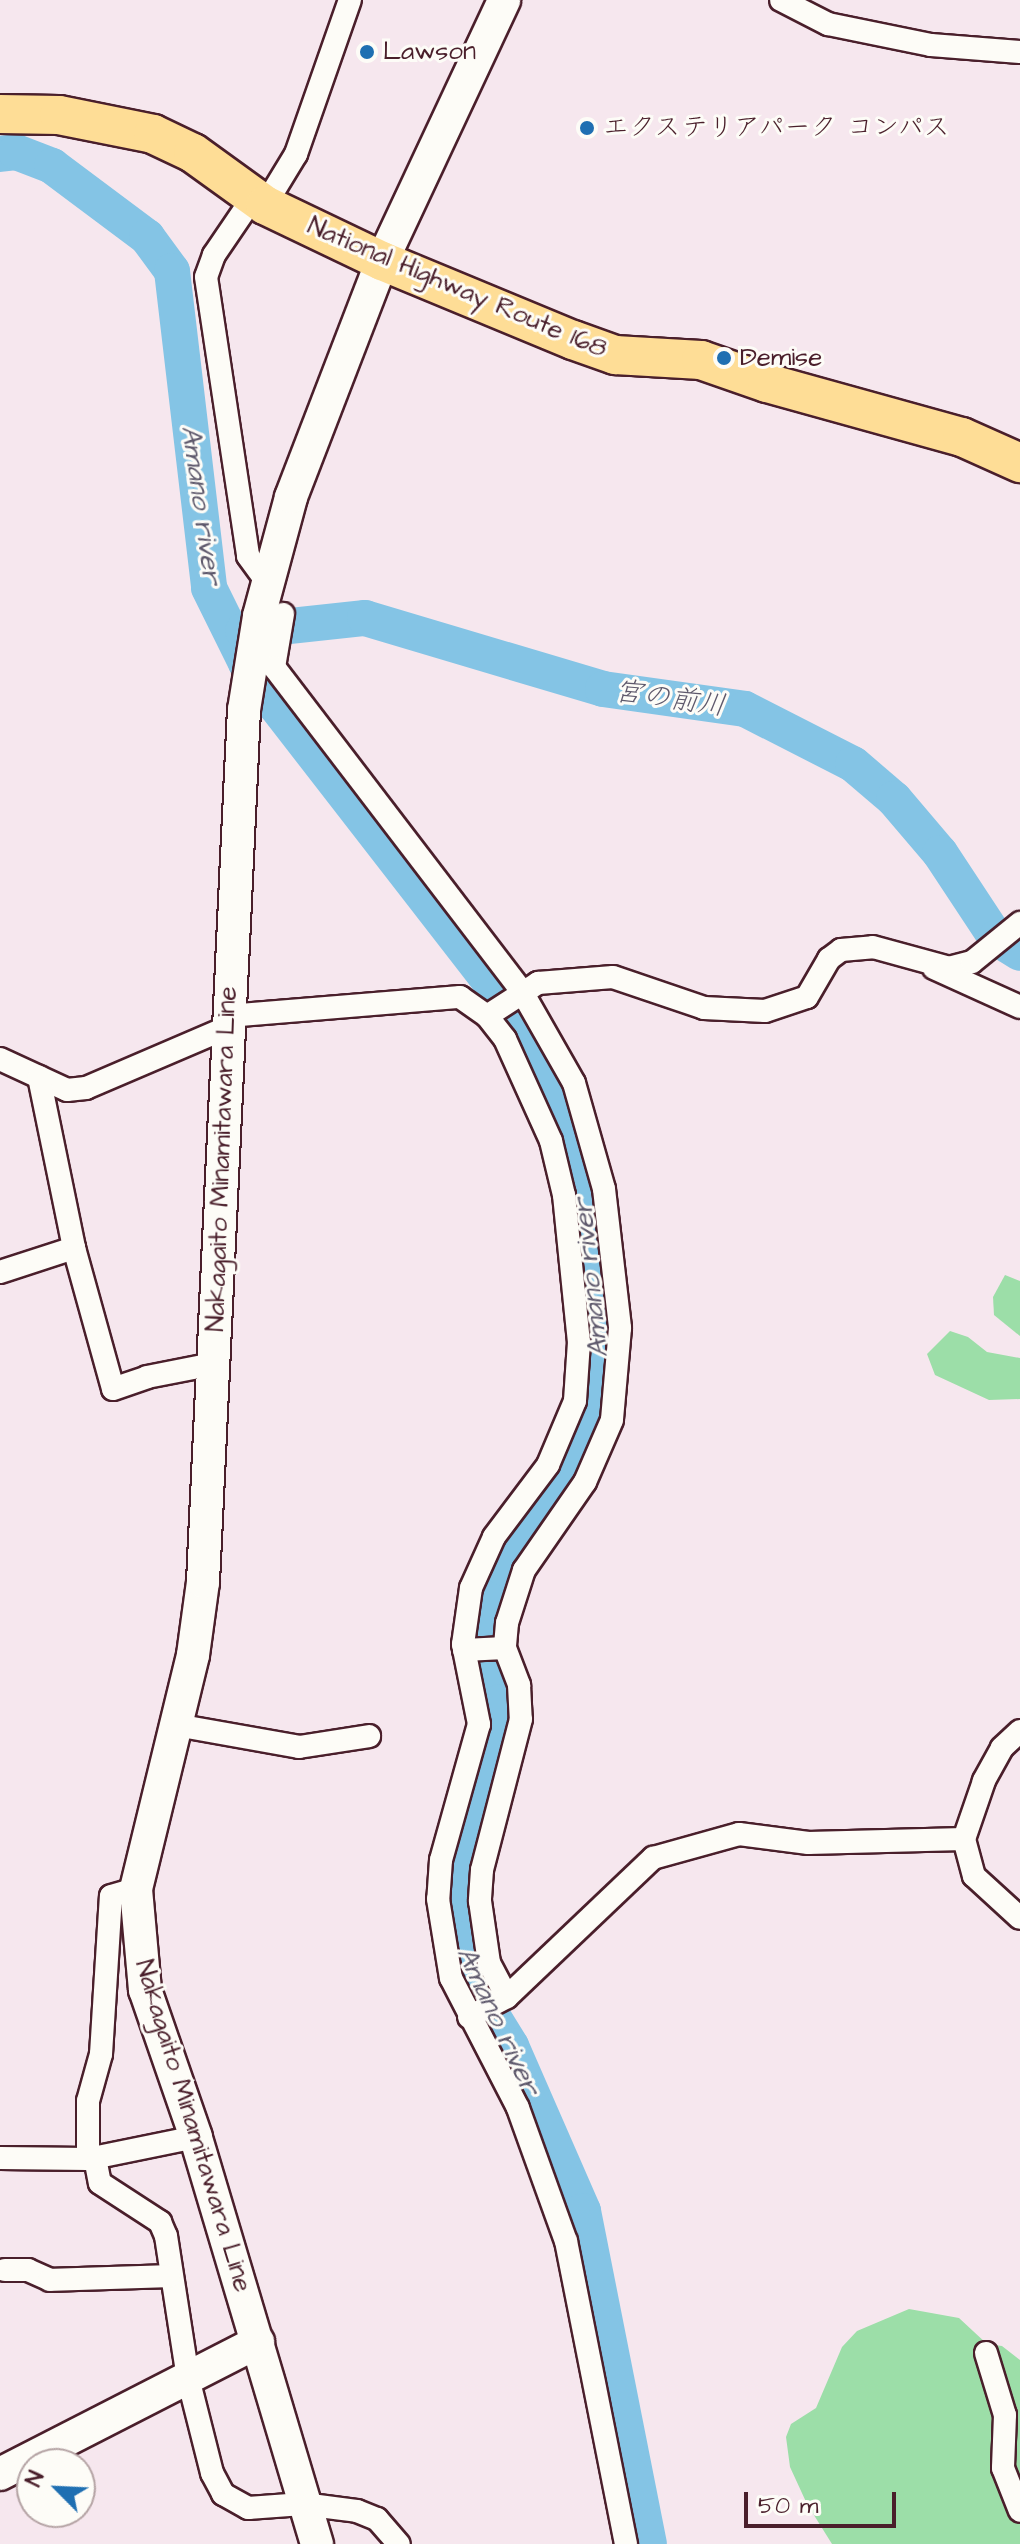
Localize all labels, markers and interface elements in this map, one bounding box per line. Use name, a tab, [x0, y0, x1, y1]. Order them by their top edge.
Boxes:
place label: Lawson	[383, 36, 476, 68]
marker: Lawson	[358, 43, 376, 61]
place label: エクステリアパーク コンパス	[603, 112, 951, 144]
marker: エクステリアパーク コンパス	[578, 119, 596, 137]
street label: National Highway Route 168	[303, 211, 611, 365]
place label: Demise	[740, 342, 822, 374]
marker: Demise	[715, 349, 733, 367]
water label: Amano river	[173, 424, 229, 586]
water label: 宮の前川	[612, 675, 728, 723]
street label: Nakagaito Minamitawara Line	[200, 986, 244, 1332]
water label: Amano river	[566, 1197, 616, 1359]
water label: Amano river	[449, 1942, 547, 2100]
street label: Nakagaito Minamitawara Line	[128, 1956, 258, 2296]
north arrow	[16, 2448, 96, 2528]
text: N	[18, 2466, 52, 2491]
scale bar	[748, 2476, 900, 2526]
text: 50 m	[758, 2489, 818, 2523]

